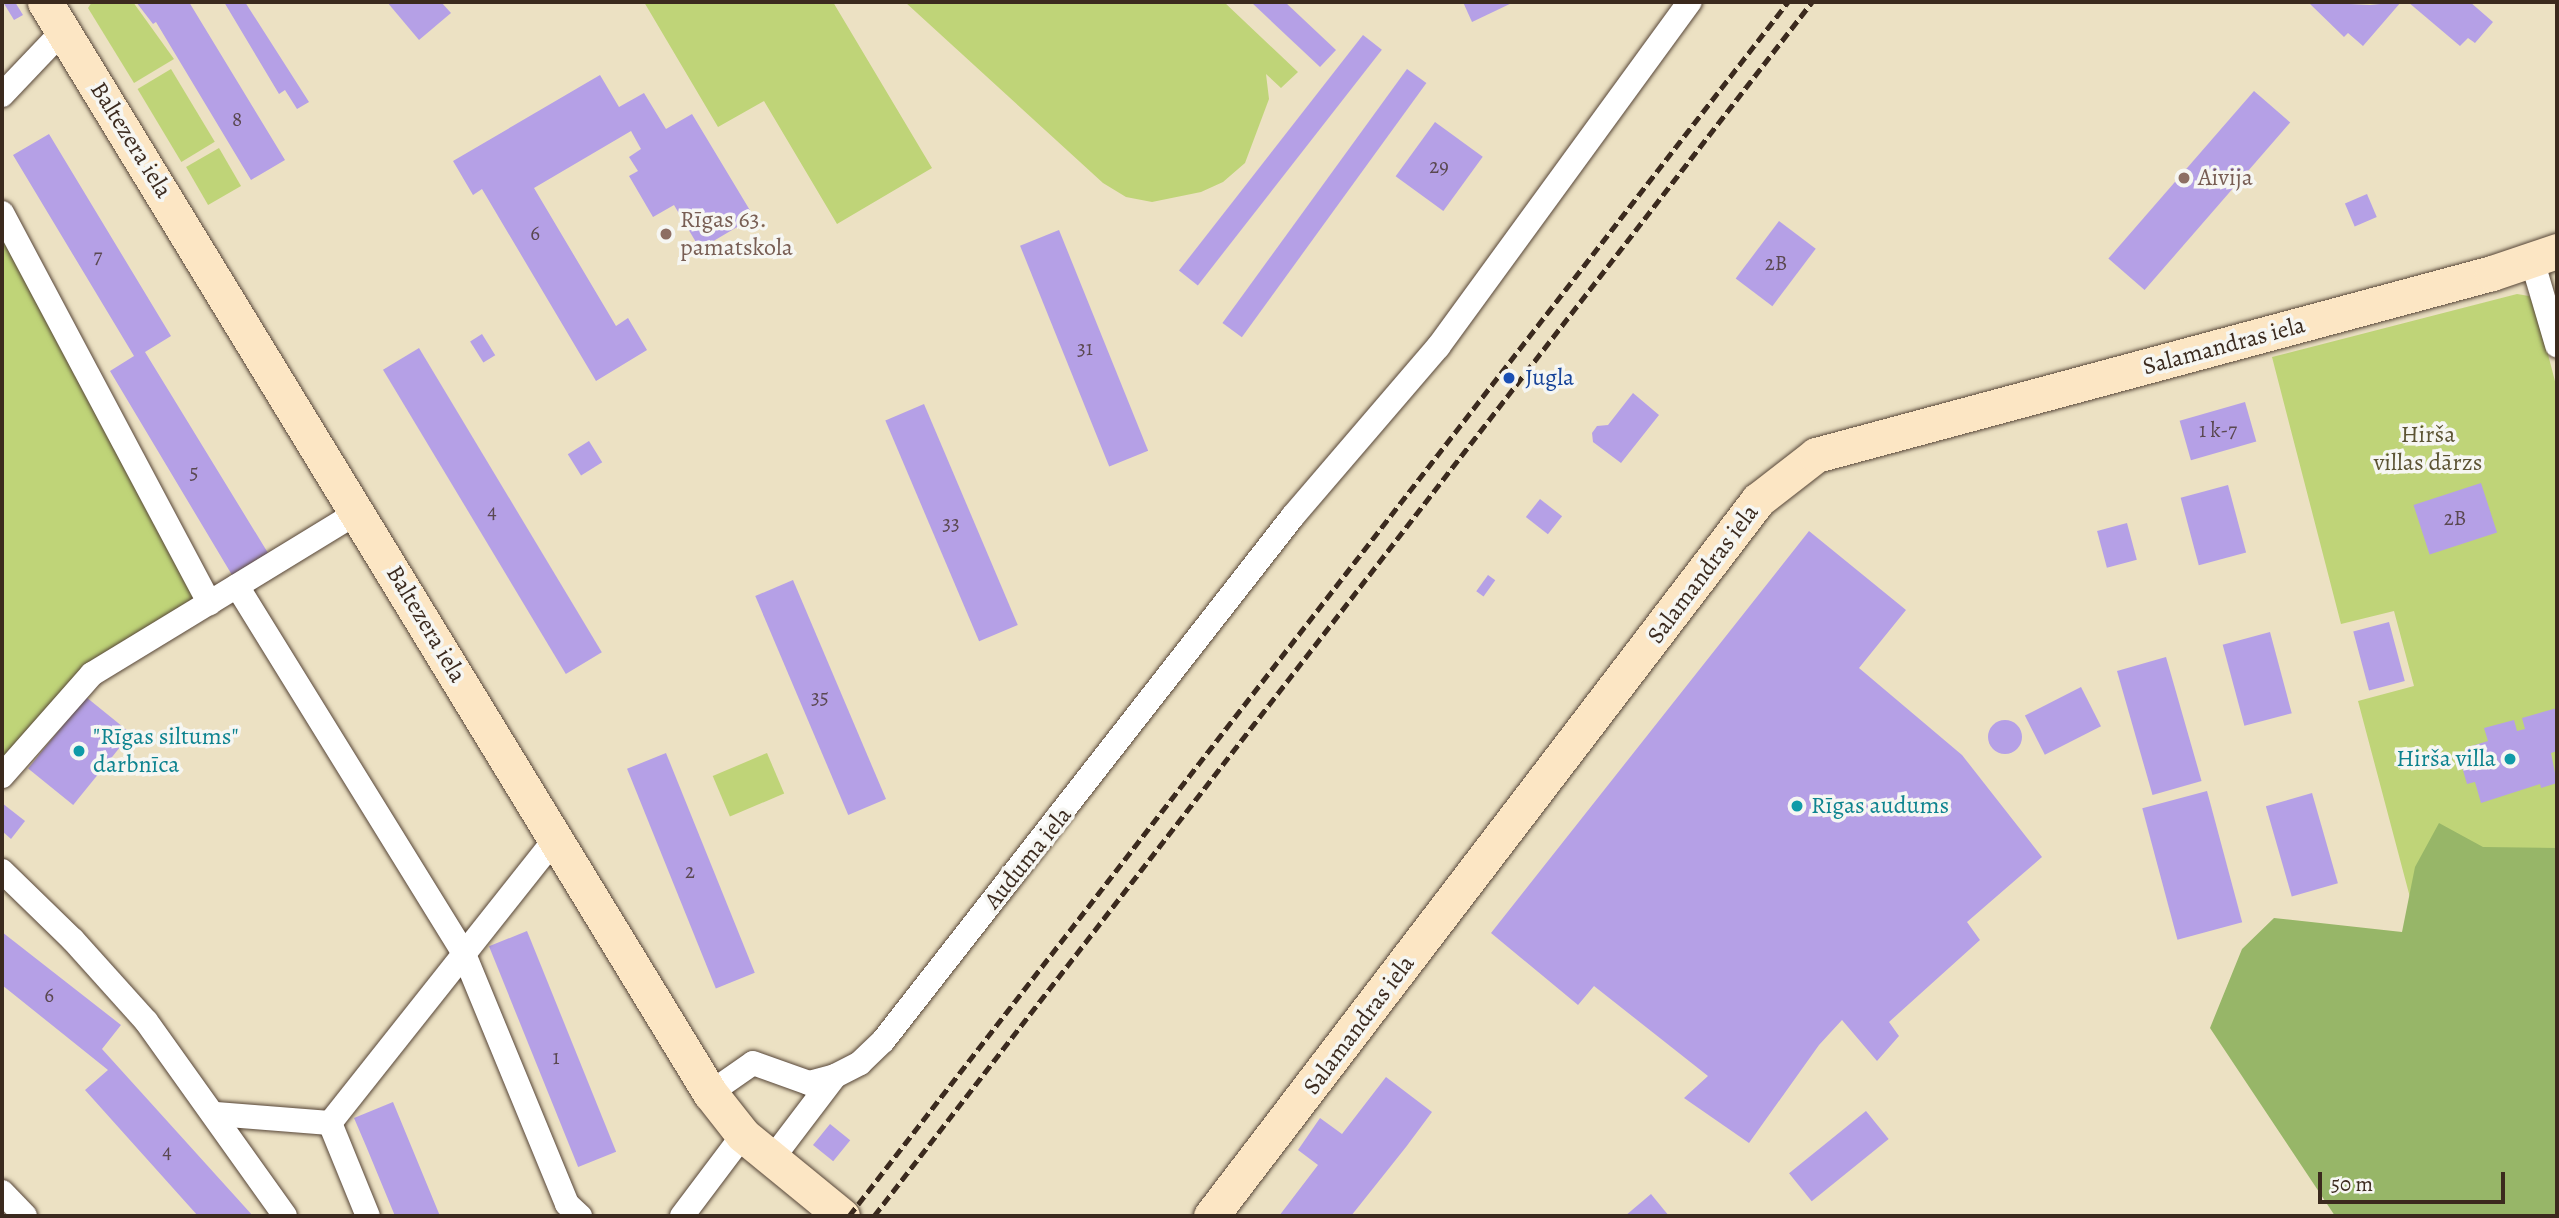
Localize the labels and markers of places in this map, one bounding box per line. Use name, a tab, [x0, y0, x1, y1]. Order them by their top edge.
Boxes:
place label: Aivija	[2198, 164, 2253, 192]
marker: Aivija	[2176, 170, 2192, 186]
place label: Rīgas 63. pamatskola	[680, 206, 793, 262]
marker: Rīgas 63. pamatskola	[658, 226, 674, 242]
place label: Jugla	[1525, 364, 1574, 392]
marker: Jugla	[1499, 368, 1519, 388]
place label: "Rīgas siltums" darbnīca	[93, 723, 239, 779]
marker: "Rīgas siltums" darbnīca	[71, 743, 87, 759]
place label: Hirša villa	[2396, 745, 2496, 773]
marker: Hirša villa	[2502, 751, 2518, 767]
place label: Rīgas audums	[1811, 792, 1949, 820]
marker: Rīgas audums	[1789, 798, 1805, 814]

